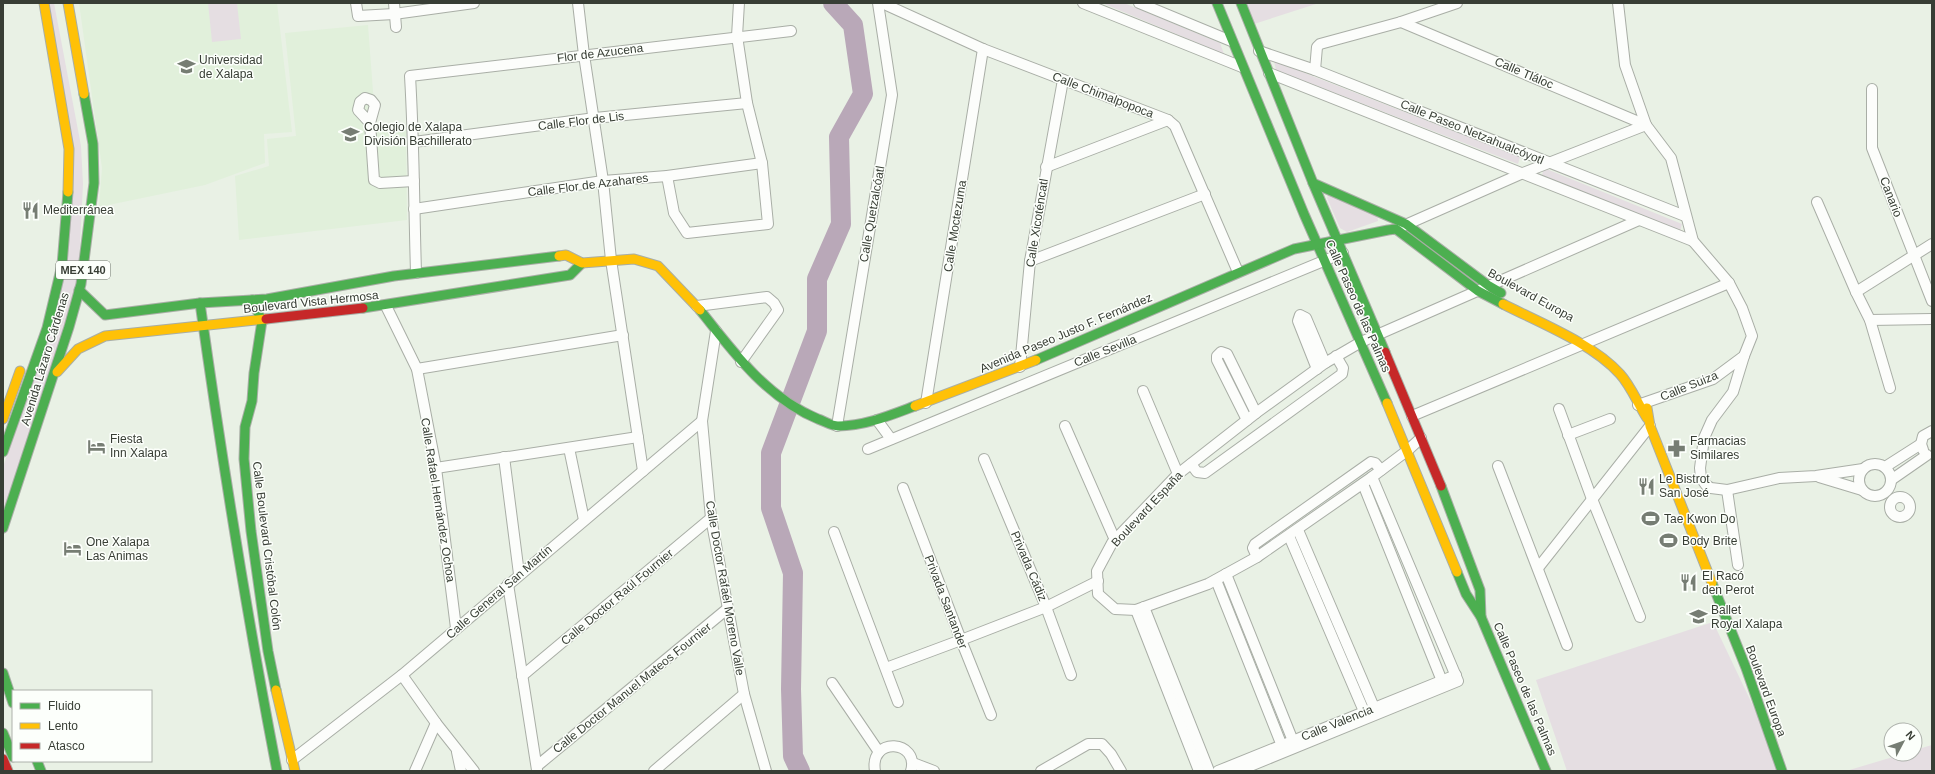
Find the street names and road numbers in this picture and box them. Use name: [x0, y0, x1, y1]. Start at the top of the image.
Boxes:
street label: Flor de Azucena: [556, 41, 644, 65]
street label: Calle Tláloc: [1493, 54, 1555, 92]
street label: Calle Chimalpopoca: [1050, 69, 1156, 121]
street label: Calle Paseo Netzahualcóyotl: [1398, 97, 1546, 167]
street label: Calle Flor de Lis: [537, 109, 625, 133]
street label: Calle Quetzalcóatl: [857, 165, 887, 263]
street label: Calle Flor de Azahares: [527, 171, 649, 199]
street label: Canario: [1877, 175, 1905, 219]
street label: Calle Xicoténcatl: [1023, 178, 1051, 268]
street label: Calle Moctezuma: [941, 179, 969, 273]
street label: Calle Paseo de las Palmas: [1322, 238, 1394, 374]
road number: MEX 140: [56, 261, 110, 279]
street label: Boulevard Europa: [1486, 266, 1577, 325]
street label: Boulevard Vista Hermosa: [243, 288, 380, 316]
street label: Avenida Paseo Justo F. Fernández: [978, 290, 1154, 376]
street label: Avenida Lázaro Cárdenas: [18, 291, 72, 427]
street label: Calle Sevilla: [1072, 332, 1139, 370]
street label: Calle Suiza: [1658, 368, 1720, 404]
street label: Calle Rafael Hernández Ochoa: [418, 417, 458, 583]
street label: Calle Boulevard Cristóbal Colón: [250, 461, 284, 631]
street label: Boulevard España: [1108, 468, 1186, 550]
street label: Calle Doctor Rafaél Moreno Valle: [703, 500, 747, 677]
street label: Privada Cádiz: [1008, 529, 1050, 603]
street label: Calle General San Martín: [443, 542, 555, 642]
street label: Calle Doctor Raúl Fournier: [558, 546, 676, 648]
street label: Privada Santander: [922, 553, 970, 651]
street label: Calle Doctor Manuel Mateos Fournier: [550, 620, 714, 756]
street label: Calle Paseo de las Palmas: [1491, 620, 1559, 758]
street label: Boulevard Europa: [1743, 643, 1789, 739]
street label: Calle Valencia: [1299, 702, 1375, 744]

